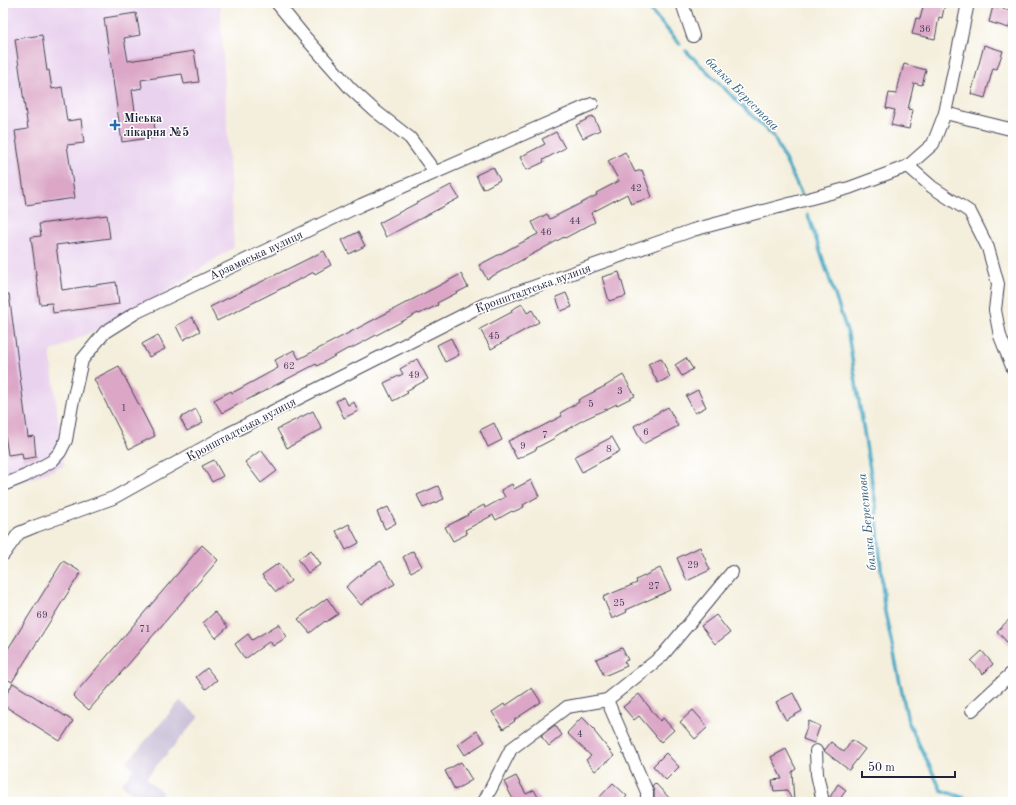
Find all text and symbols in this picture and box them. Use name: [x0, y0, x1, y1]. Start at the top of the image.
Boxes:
house number: 36: [919, 24, 931, 34]
water label: балка Берестова: [703, 55, 781, 133]
place label: Міська лікарня №5: [124, 113, 189, 139]
marker: Міська лікарня №5: [109, 119, 121, 131]
house number: 42: [630, 183, 642, 193]
house number: 44: [569, 216, 581, 226]
house number: 46: [540, 227, 552, 237]
street label: Арзамаська вулиця: [208, 229, 305, 283]
street label: Кронштадтська вулиця: [474, 262, 593, 315]
house number: 45: [488, 331, 500, 341]
house number: 62: [283, 361, 295, 371]
house number: 49: [408, 370, 420, 380]
house number: 3: [617, 386, 623, 396]
street label: Кронштадтська вулиця: [185, 396, 298, 464]
house number: 5: [588, 399, 594, 409]
house number: 1: [121, 403, 127, 413]
house number: 6: [643, 427, 649, 437]
house number: 7: [542, 430, 548, 440]
house number: 9: [520, 441, 526, 451]
house number: 8: [606, 444, 612, 454]
water label: балка Берестова: [856, 472, 879, 571]
house number: 29: [687, 560, 699, 570]
house number: 27: [648, 581, 660, 591]
house number: 25: [613, 598, 625, 608]
house number: 69: [36, 610, 48, 620]
house number: 71: [139, 624, 151, 634]
house number: 4: [577, 729, 583, 739]
scale bar: [862, 753, 955, 779]
text: 50 m: [868, 761, 895, 774]

